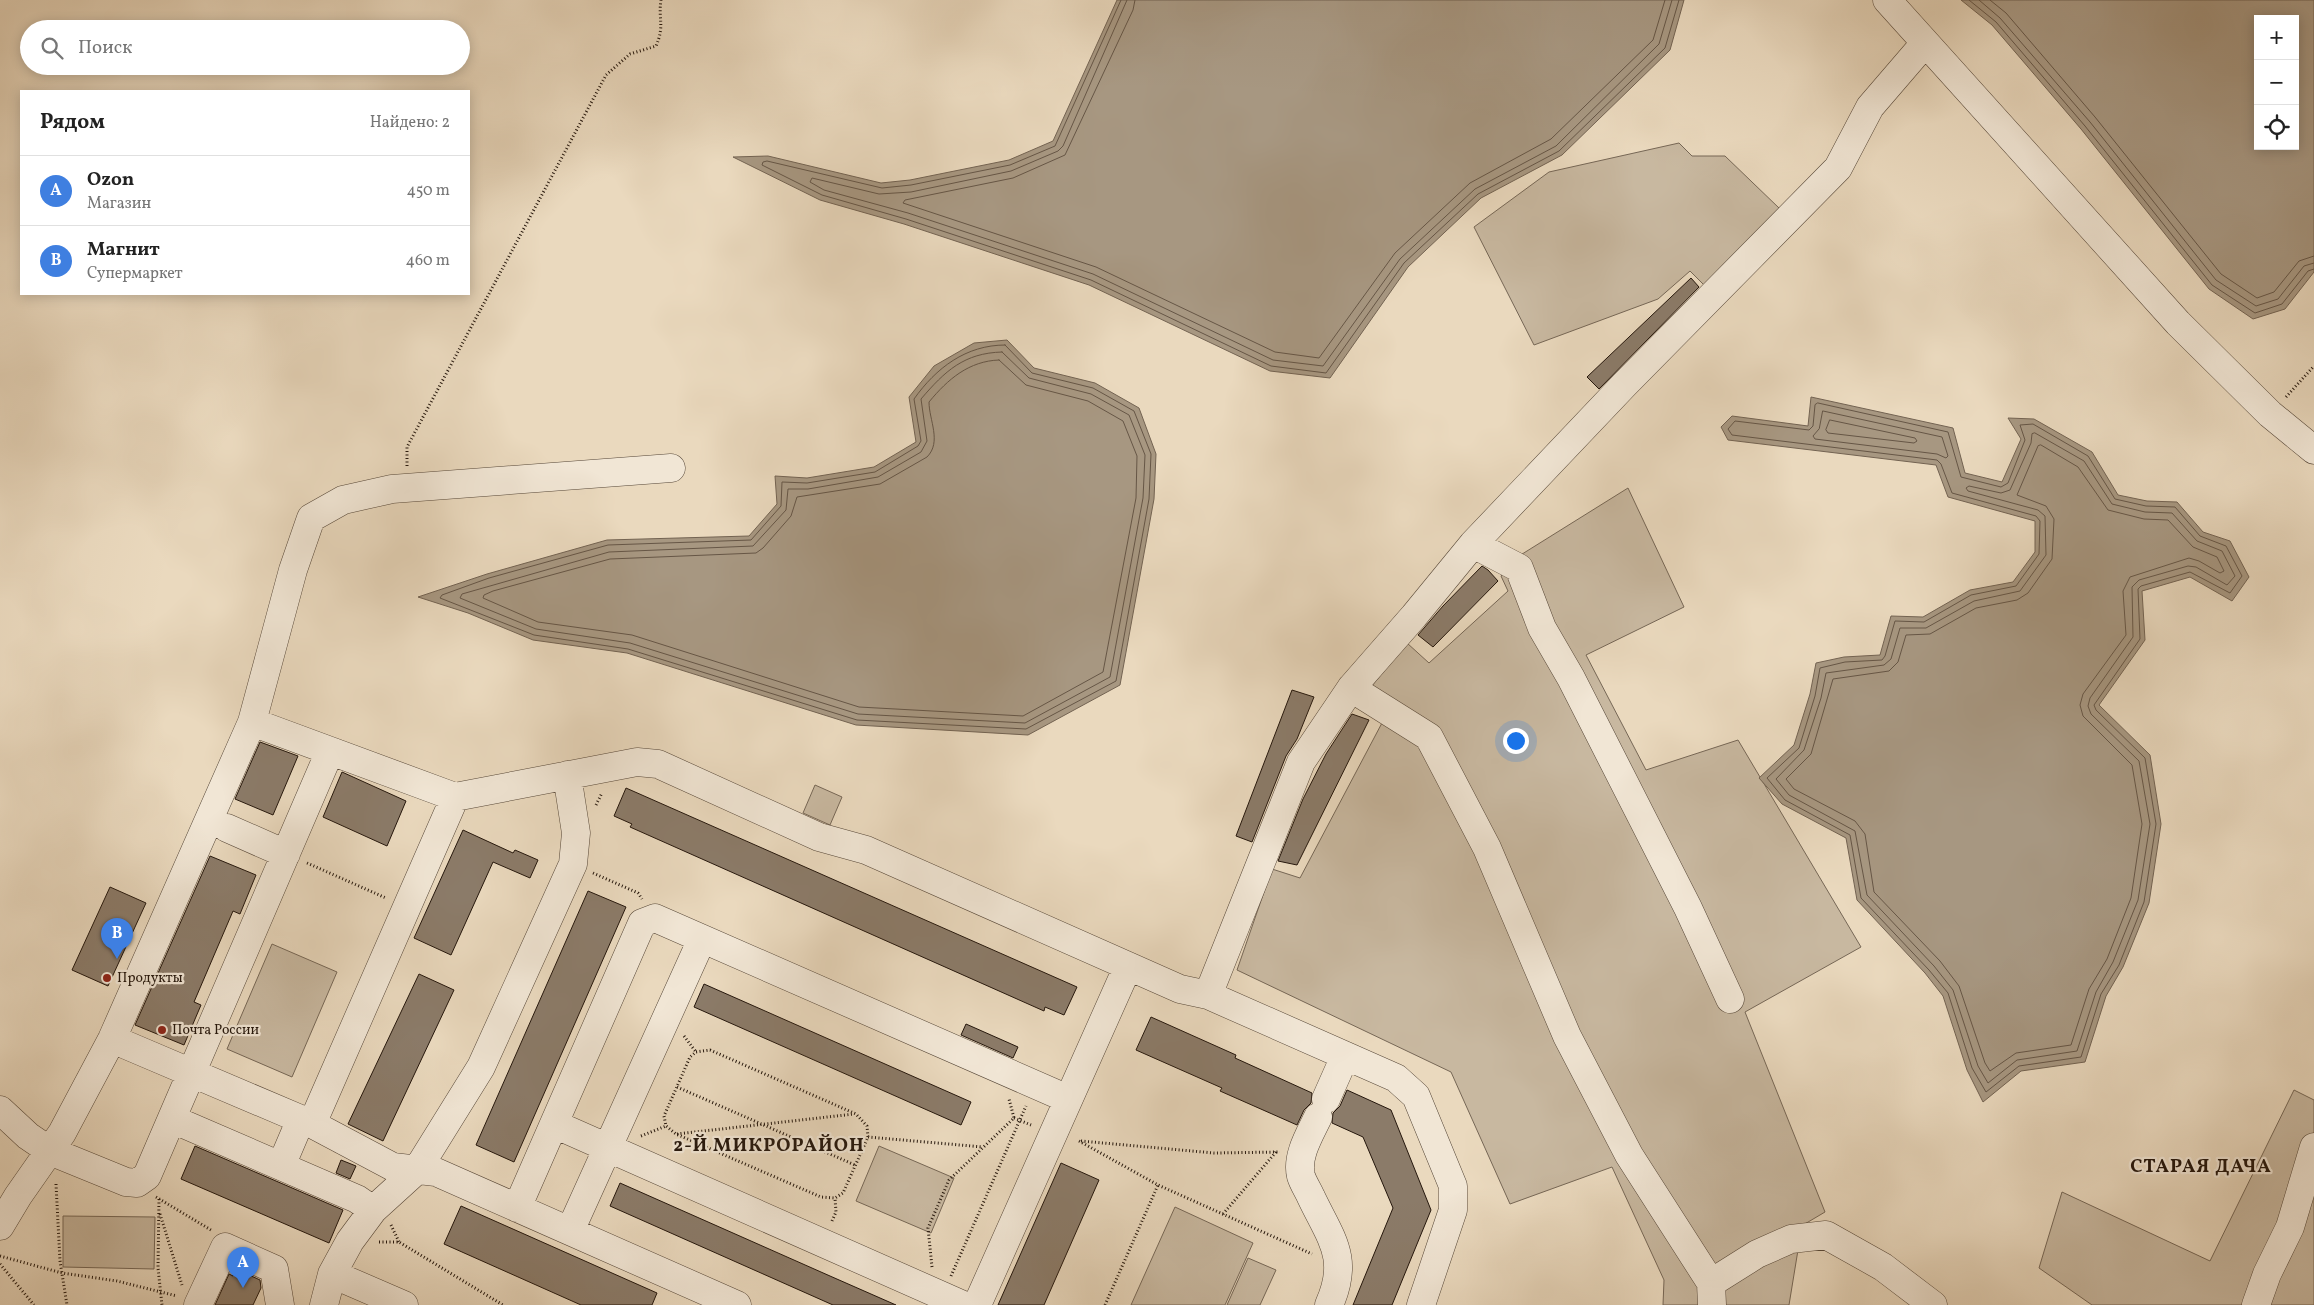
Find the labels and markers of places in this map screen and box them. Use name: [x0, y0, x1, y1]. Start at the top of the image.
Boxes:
pin: B: [101, 918, 133, 959]
place label: Продукты: [117, 969, 183, 988]
marker: Продукты: [101, 972, 113, 984]
place label: Почта России: [172, 1021, 259, 1040]
marker: Почта России: [156, 1024, 168, 1036]
pin: A: [227, 1247, 259, 1288]

